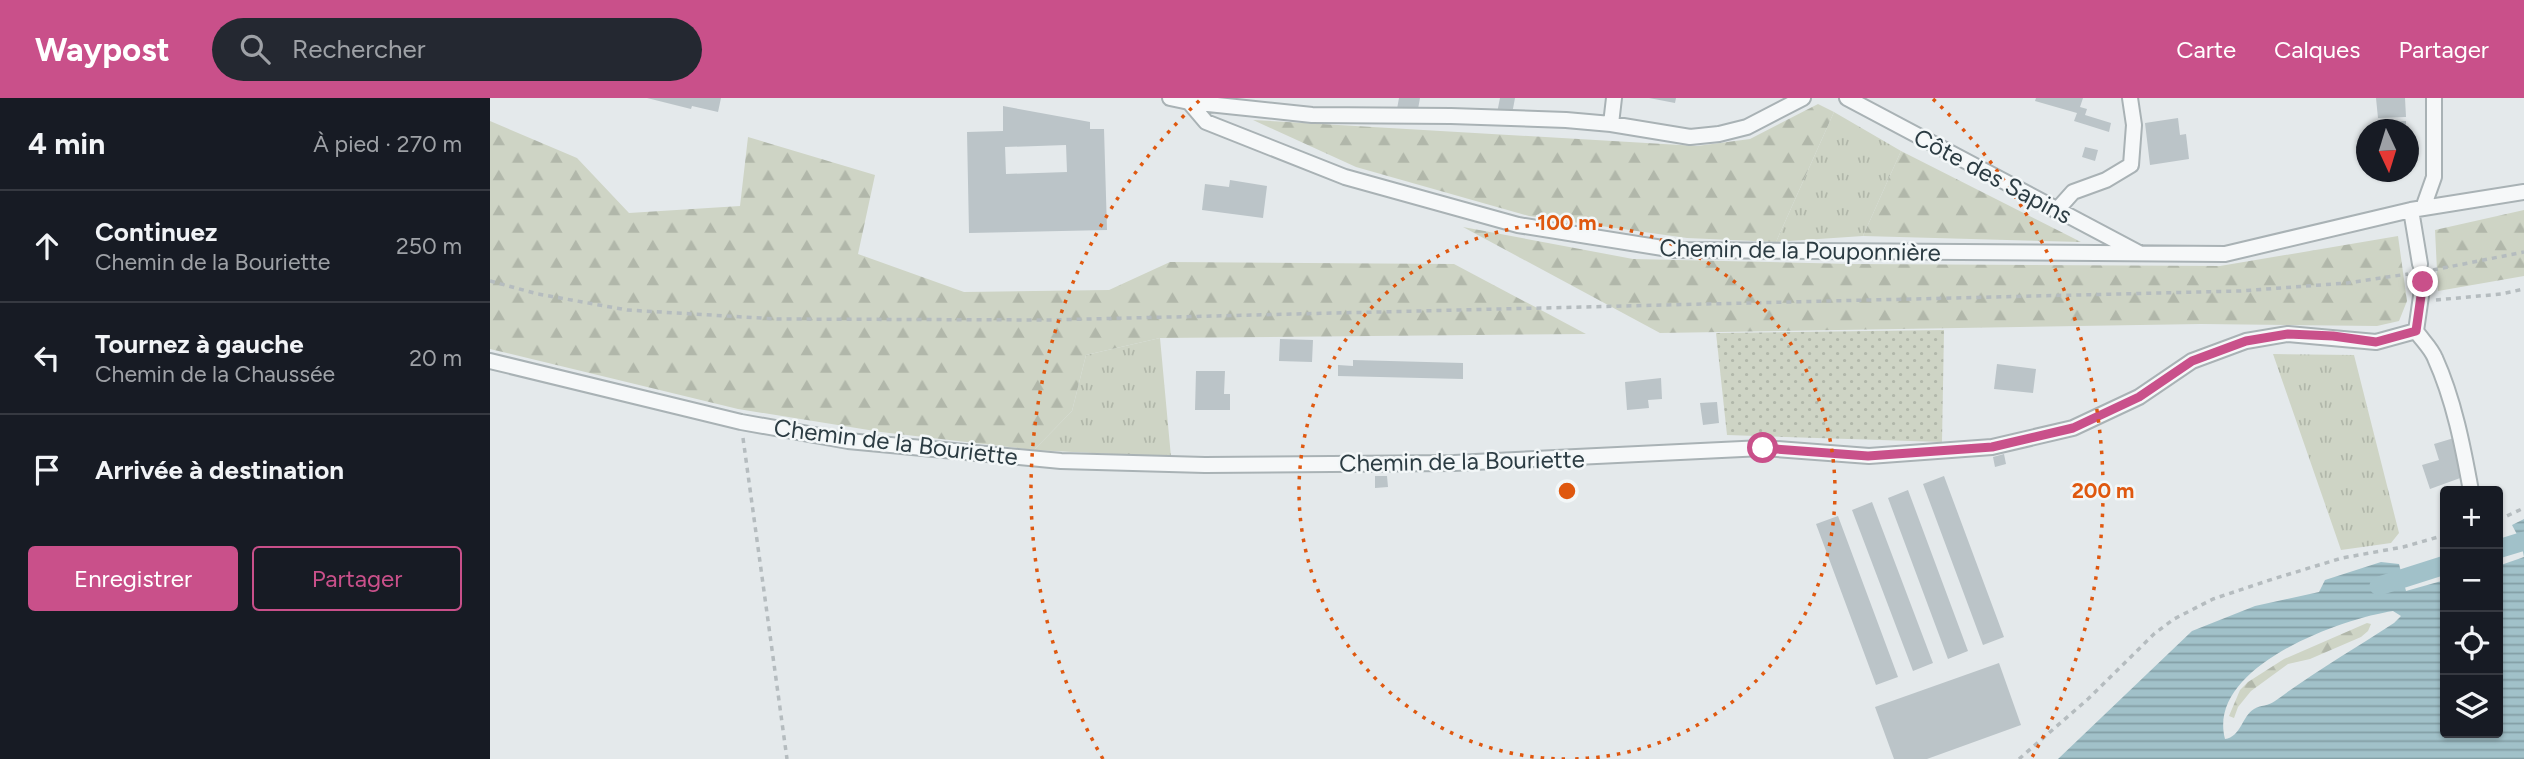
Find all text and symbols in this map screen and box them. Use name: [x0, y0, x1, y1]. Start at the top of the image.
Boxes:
search box: [212, 18, 702, 81]
text: Waypost: [35, 30, 170, 69]
icon: search: [236, 30, 274, 68]
text: Rechercher: [292, 33, 426, 65]
text: Carte: [2176, 35, 2236, 64]
text: Calques: [2274, 35, 2360, 64]
text: Partager: [2398, 35, 2489, 64]
north arrow: [2356, 119, 2419, 182]
street label: Côte des Sapins: [1909, 122, 2077, 230]
text: 4 min: [28, 125, 105, 162]
text: À pied · 270 m: [313, 130, 462, 158]
text: 100 m: [1537, 210, 1597, 235]
text: Continuez: [95, 216, 217, 248]
icon: ahead: [28, 227, 66, 265]
text: 250 m: [396, 232, 462, 260]
street label: Chemin de la Pouponnière: [1659, 233, 1941, 267]
text: Chemin de la Bouriette: [95, 248, 330, 276]
route end: [2407, 266, 2438, 297]
text: Tournez à gauche: [95, 328, 304, 360]
icon: left: [28, 339, 66, 377]
text: 20 m: [409, 344, 462, 372]
text: Chemin de la Chaussée: [95, 360, 335, 388]
street label: Chemin de la Bouriette: [772, 413, 1020, 471]
route start: [1747, 432, 1778, 463]
street label: Chemin de la Bouriette: [1339, 444, 1585, 478]
icon: arrive: [28, 451, 66, 489]
text: Arrivée à destination: [95, 454, 344, 486]
text: 200 m: [2072, 478, 2134, 503]
centre of rings: [1555, 479, 1579, 503]
map controls: [2440, 486, 2503, 738]
button: +: [2440, 486, 2503, 549]
button: Enregistrer: [28, 546, 238, 611]
button: Partager: [252, 546, 462, 611]
button: −: [2440, 549, 2503, 612]
button: locate: [2440, 612, 2503, 675]
button: layers: [2440, 675, 2503, 738]

